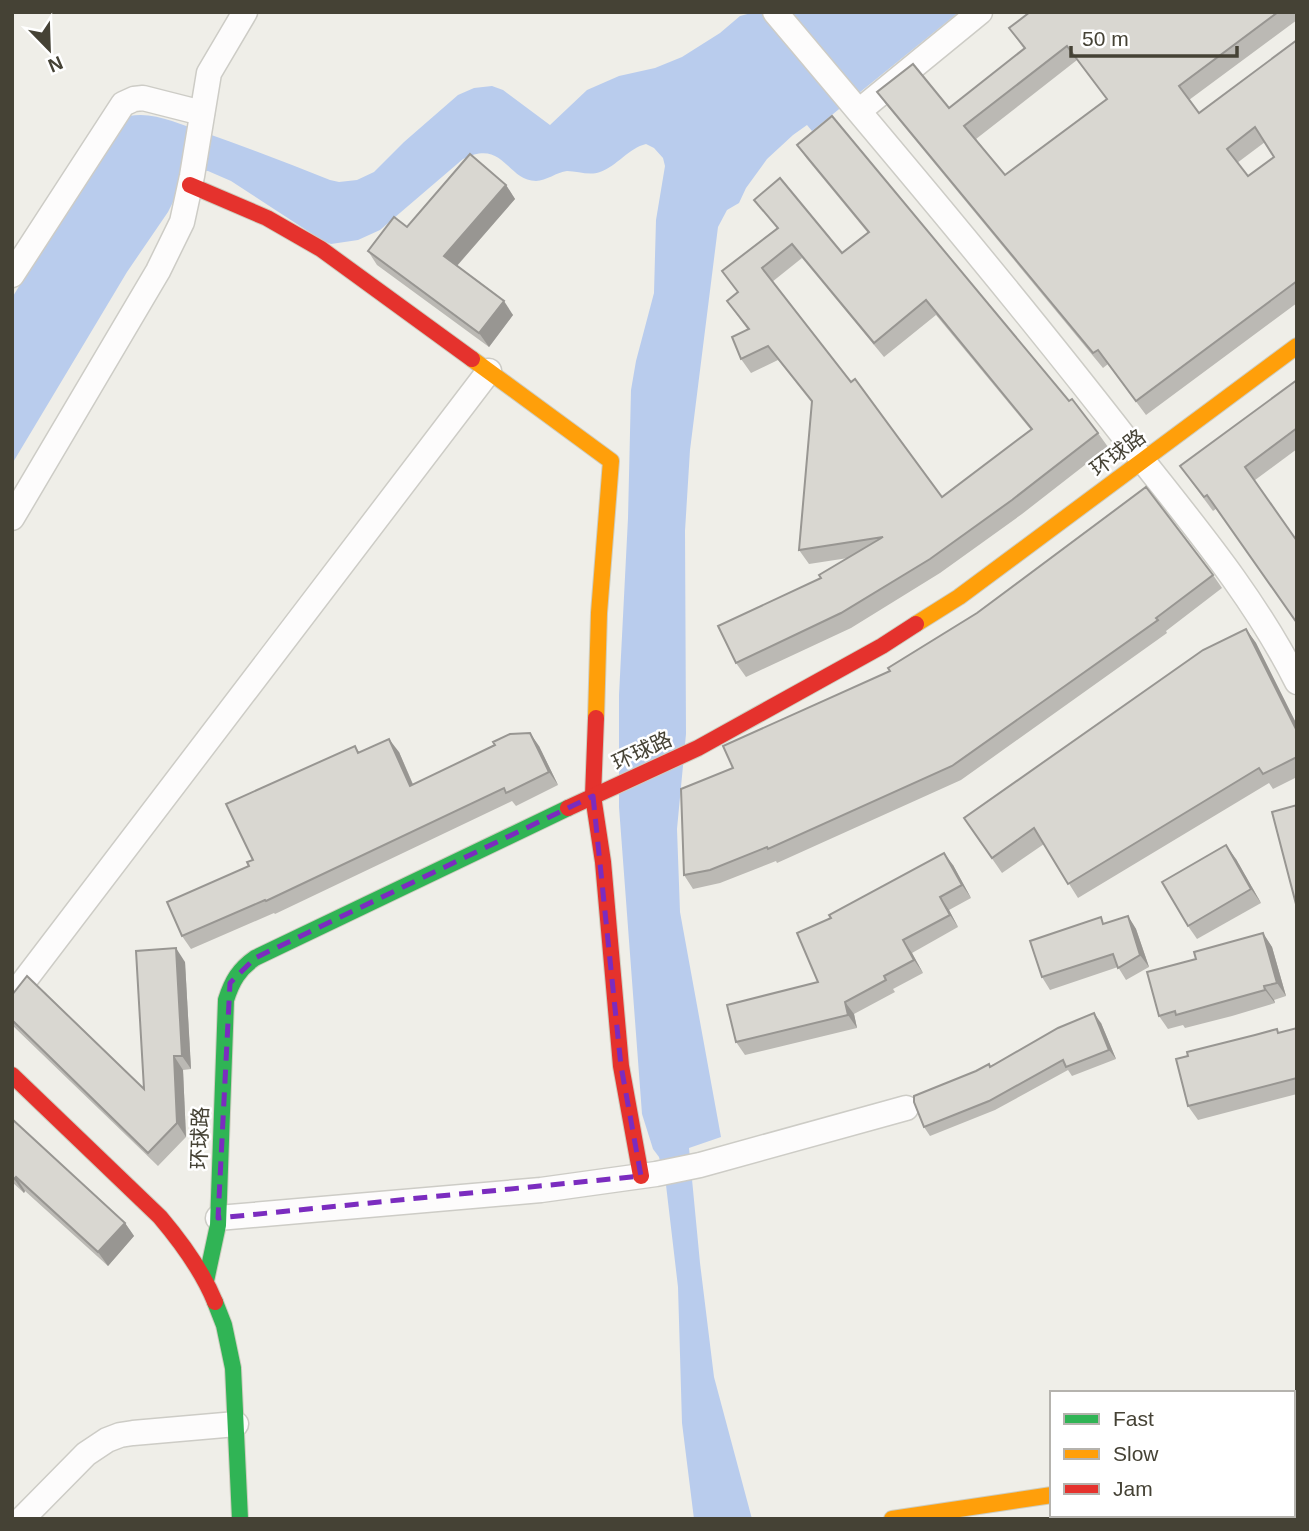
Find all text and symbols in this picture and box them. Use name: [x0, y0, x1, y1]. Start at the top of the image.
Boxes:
north arrow: [14, 14, 84, 84]
scale bar: [1071, 14, 1237, 58]
text: 50 m: [1082, 27, 1129, 50]
text: N: [45, 52, 66, 77]
street label: 环球路: [1086, 424, 1150, 481]
street label: 环球路: [608, 727, 675, 774]
street label: 环球路: [187, 1106, 212, 1170]
legend: [1050, 1391, 1295, 1517]
text: Fast: [1113, 1407, 1154, 1430]
text: Slow: [1113, 1442, 1159, 1465]
text: Jam: [1113, 1477, 1153, 1500]

